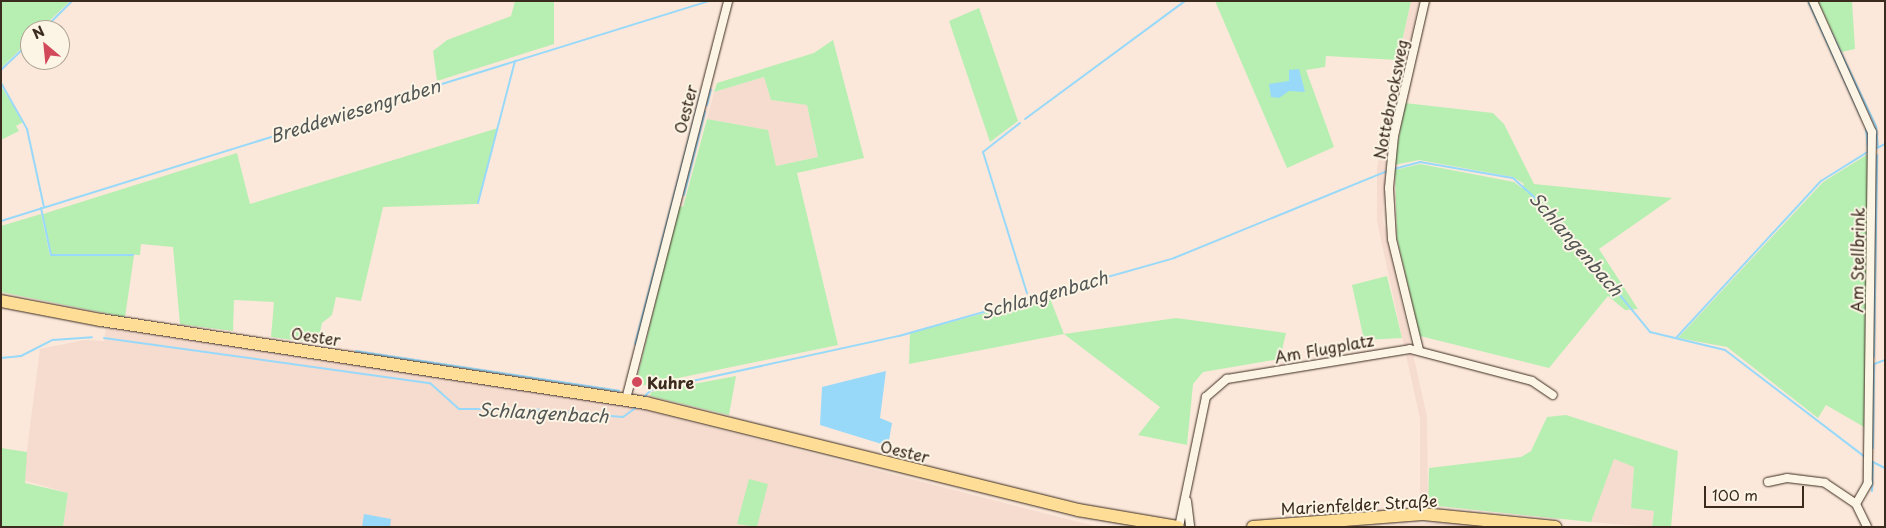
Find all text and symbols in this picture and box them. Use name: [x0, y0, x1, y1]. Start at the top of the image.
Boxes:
north arrow: [20, 20, 70, 70]
text: N: [28, 20, 48, 44]
street label: Nottebrocksweg: [1369, 37, 1411, 161]
water label: Breddewiesengraben: [267, 75, 443, 147]
street label: Oester: [669, 82, 701, 136]
water label: Schlangenbach: [1525, 187, 1627, 301]
street label: Am Stellbrink: [1846, 207, 1868, 313]
water label: Schlangenbach: [978, 267, 1110, 323]
street label: Oester: [290, 323, 342, 349]
street label: Am Flugplatz: [1272, 330, 1376, 366]
place label: Kuhre: [647, 372, 694, 392]
marker: Kuhre: [631, 376, 643, 388]
water label: Schlangenbach: [477, 399, 609, 427]
street label: Oester: [878, 436, 932, 466]
scale bar: [1706, 476, 1806, 508]
text: 100 m: [1712, 483, 1758, 506]
street label: Marienfelder Straße: [1280, 490, 1438, 518]

